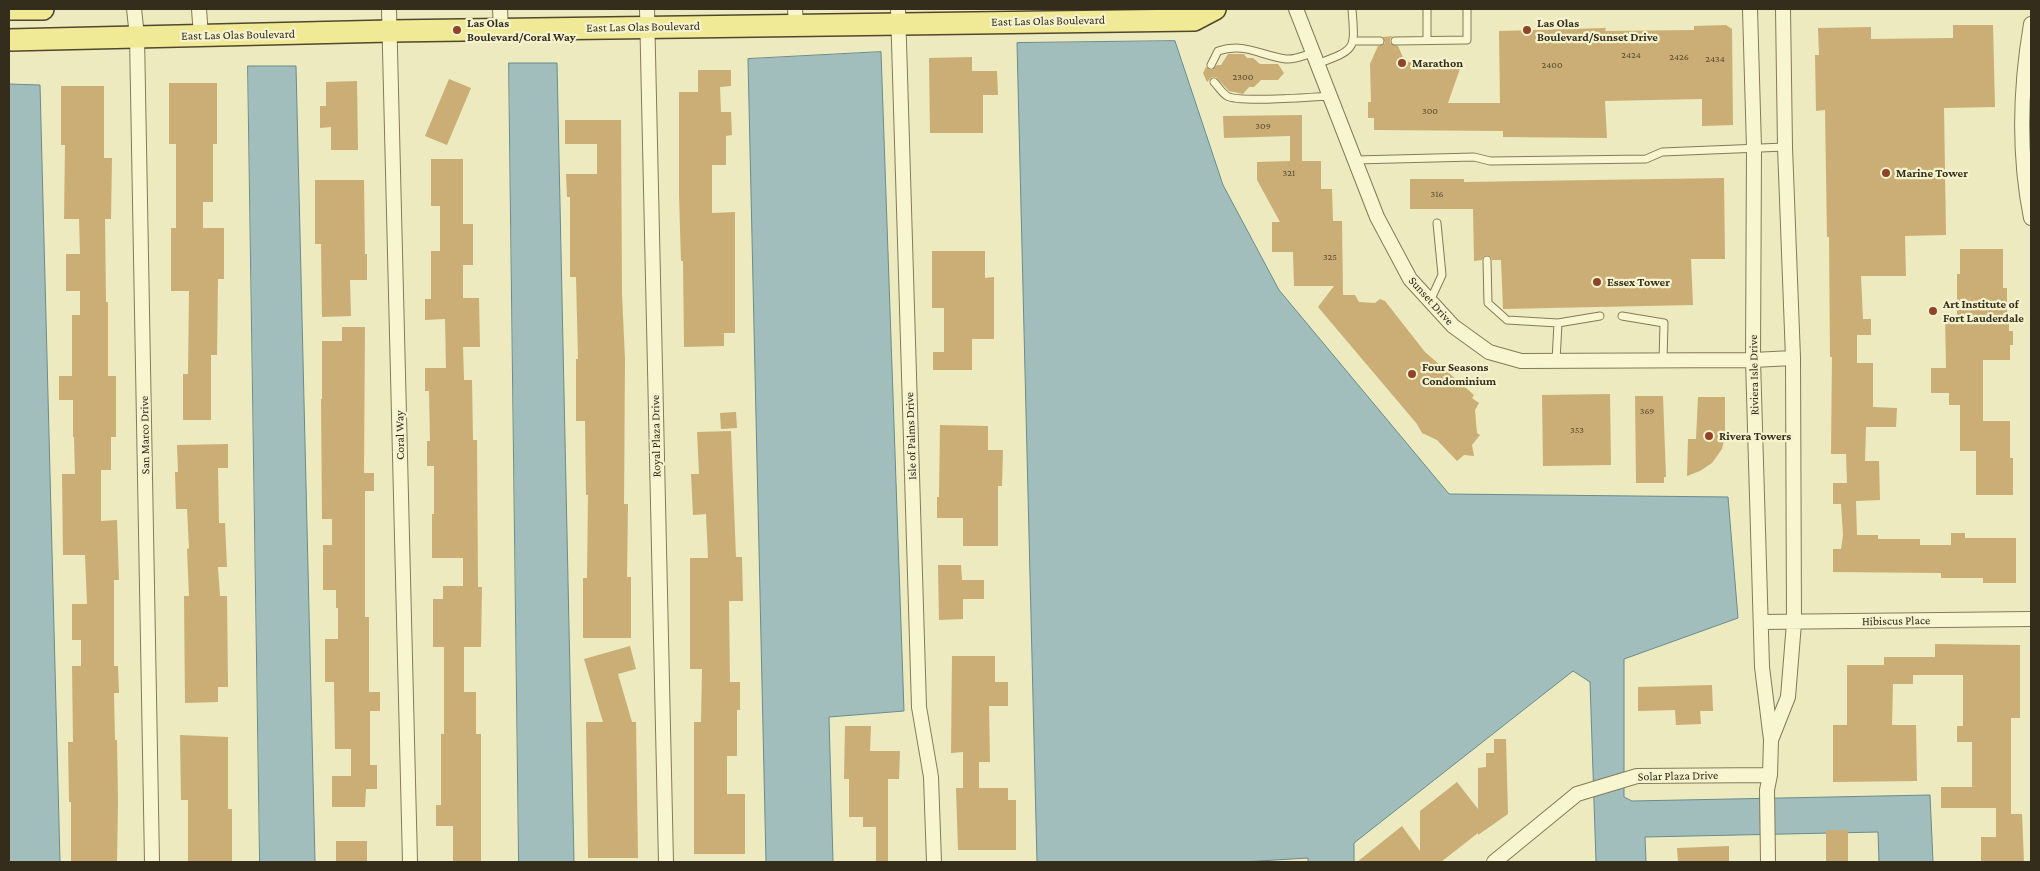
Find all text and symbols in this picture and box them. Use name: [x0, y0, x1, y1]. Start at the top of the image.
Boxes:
street label: East Las Olas Boulevard: [991, 13, 1105, 29]
place label: Las Olas Boulevard/Coral Way: [467, 16, 576, 44]
place label: Las Olas Boulevard/Sunset Drive: [1537, 16, 1658, 44]
street label: East Las Olas Boulevard: [586, 19, 700, 35]
marker: Las Olas Boulevard/Coral Way: [451, 24, 463, 36]
marker: Las Olas Boulevard/Sunset Drive: [1521, 24, 1533, 36]
street label: East Las Olas Boulevard: [181, 27, 295, 43]
house number: 2424: [1621, 49, 1641, 61]
house number: 2426: [1669, 51, 1689, 63]
house number: 2434: [1705, 53, 1725, 65]
place label: Marathon: [1412, 56, 1463, 70]
marker: Marathon: [1396, 57, 1408, 69]
house number: 2400: [1541, 59, 1563, 71]
house number: 2300: [1233, 71, 1253, 83]
house number: 300: [1422, 105, 1438, 117]
house number: 309: [1255, 120, 1271, 132]
place label: Marine Tower: [1896, 166, 1968, 180]
house number: 321: [1283, 167, 1295, 179]
marker: Marine Tower: [1880, 167, 1892, 179]
house number: 316: [1430, 188, 1444, 200]
house number: 325: [1323, 251, 1337, 263]
street label: Sunset Drive: [1405, 274, 1457, 328]
place label: Essex Tower: [1607, 275, 1670, 289]
marker: Essex Tower: [1591, 276, 1603, 288]
place label: Art Institute of Fort Lauderdale: [1943, 297, 2024, 325]
marker: Art Institute of Fort Lauderdale: [1927, 305, 1939, 317]
street label: Riviera Isle Drive: [1746, 335, 1762, 415]
place label: Four Seasons Condominium: [1422, 360, 1496, 388]
marker: Four Seasons Condominium: [1406, 368, 1418, 380]
street label: Isle of Palms Drive: [902, 392, 920, 480]
street label: Royal Plaza Drive: [648, 395, 664, 477]
street label: San Marco Drive: [137, 396, 153, 474]
house number: 369: [1640, 405, 1654, 417]
street label: Coral Way: [392, 410, 408, 460]
house number: 353: [1570, 424, 1584, 436]
place label: Rivera Towers: [1719, 429, 1791, 443]
marker: Rivera Towers: [1703, 430, 1715, 442]
street label: Hibiscus Place: [1862, 613, 1930, 629]
street label: Solar Plaza Drive: [1638, 768, 1718, 784]

